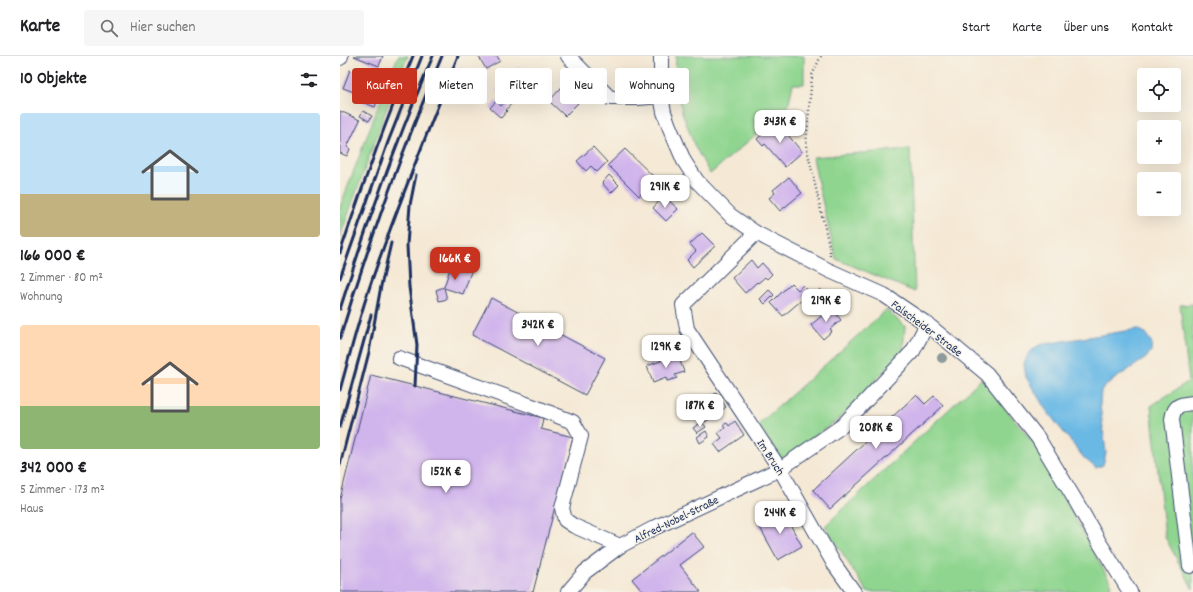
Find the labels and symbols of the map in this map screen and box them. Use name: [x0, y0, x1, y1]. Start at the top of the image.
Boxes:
pin: 343K €: [747, 110, 813, 144]
pin: 291K €: [632, 175, 698, 209]
pin: 166K €: [422, 247, 488, 281]
pin: 219K €: [793, 289, 859, 323]
street label: Falscheider Straße: [887, 297, 965, 362]
pin: 342K €: [505, 313, 571, 347]
pin: 129K €: [633, 335, 699, 369]
pin: 187K €: [667, 394, 733, 428]
pin: 208K €: [843, 416, 909, 450]
street label: Im Bruch: [752, 436, 788, 479]
pin: 152K €: [413, 460, 479, 494]
street label: Alfred-Nobel-Straße: [631, 492, 722, 548]
pin: 244K €: [747, 501, 813, 535]

